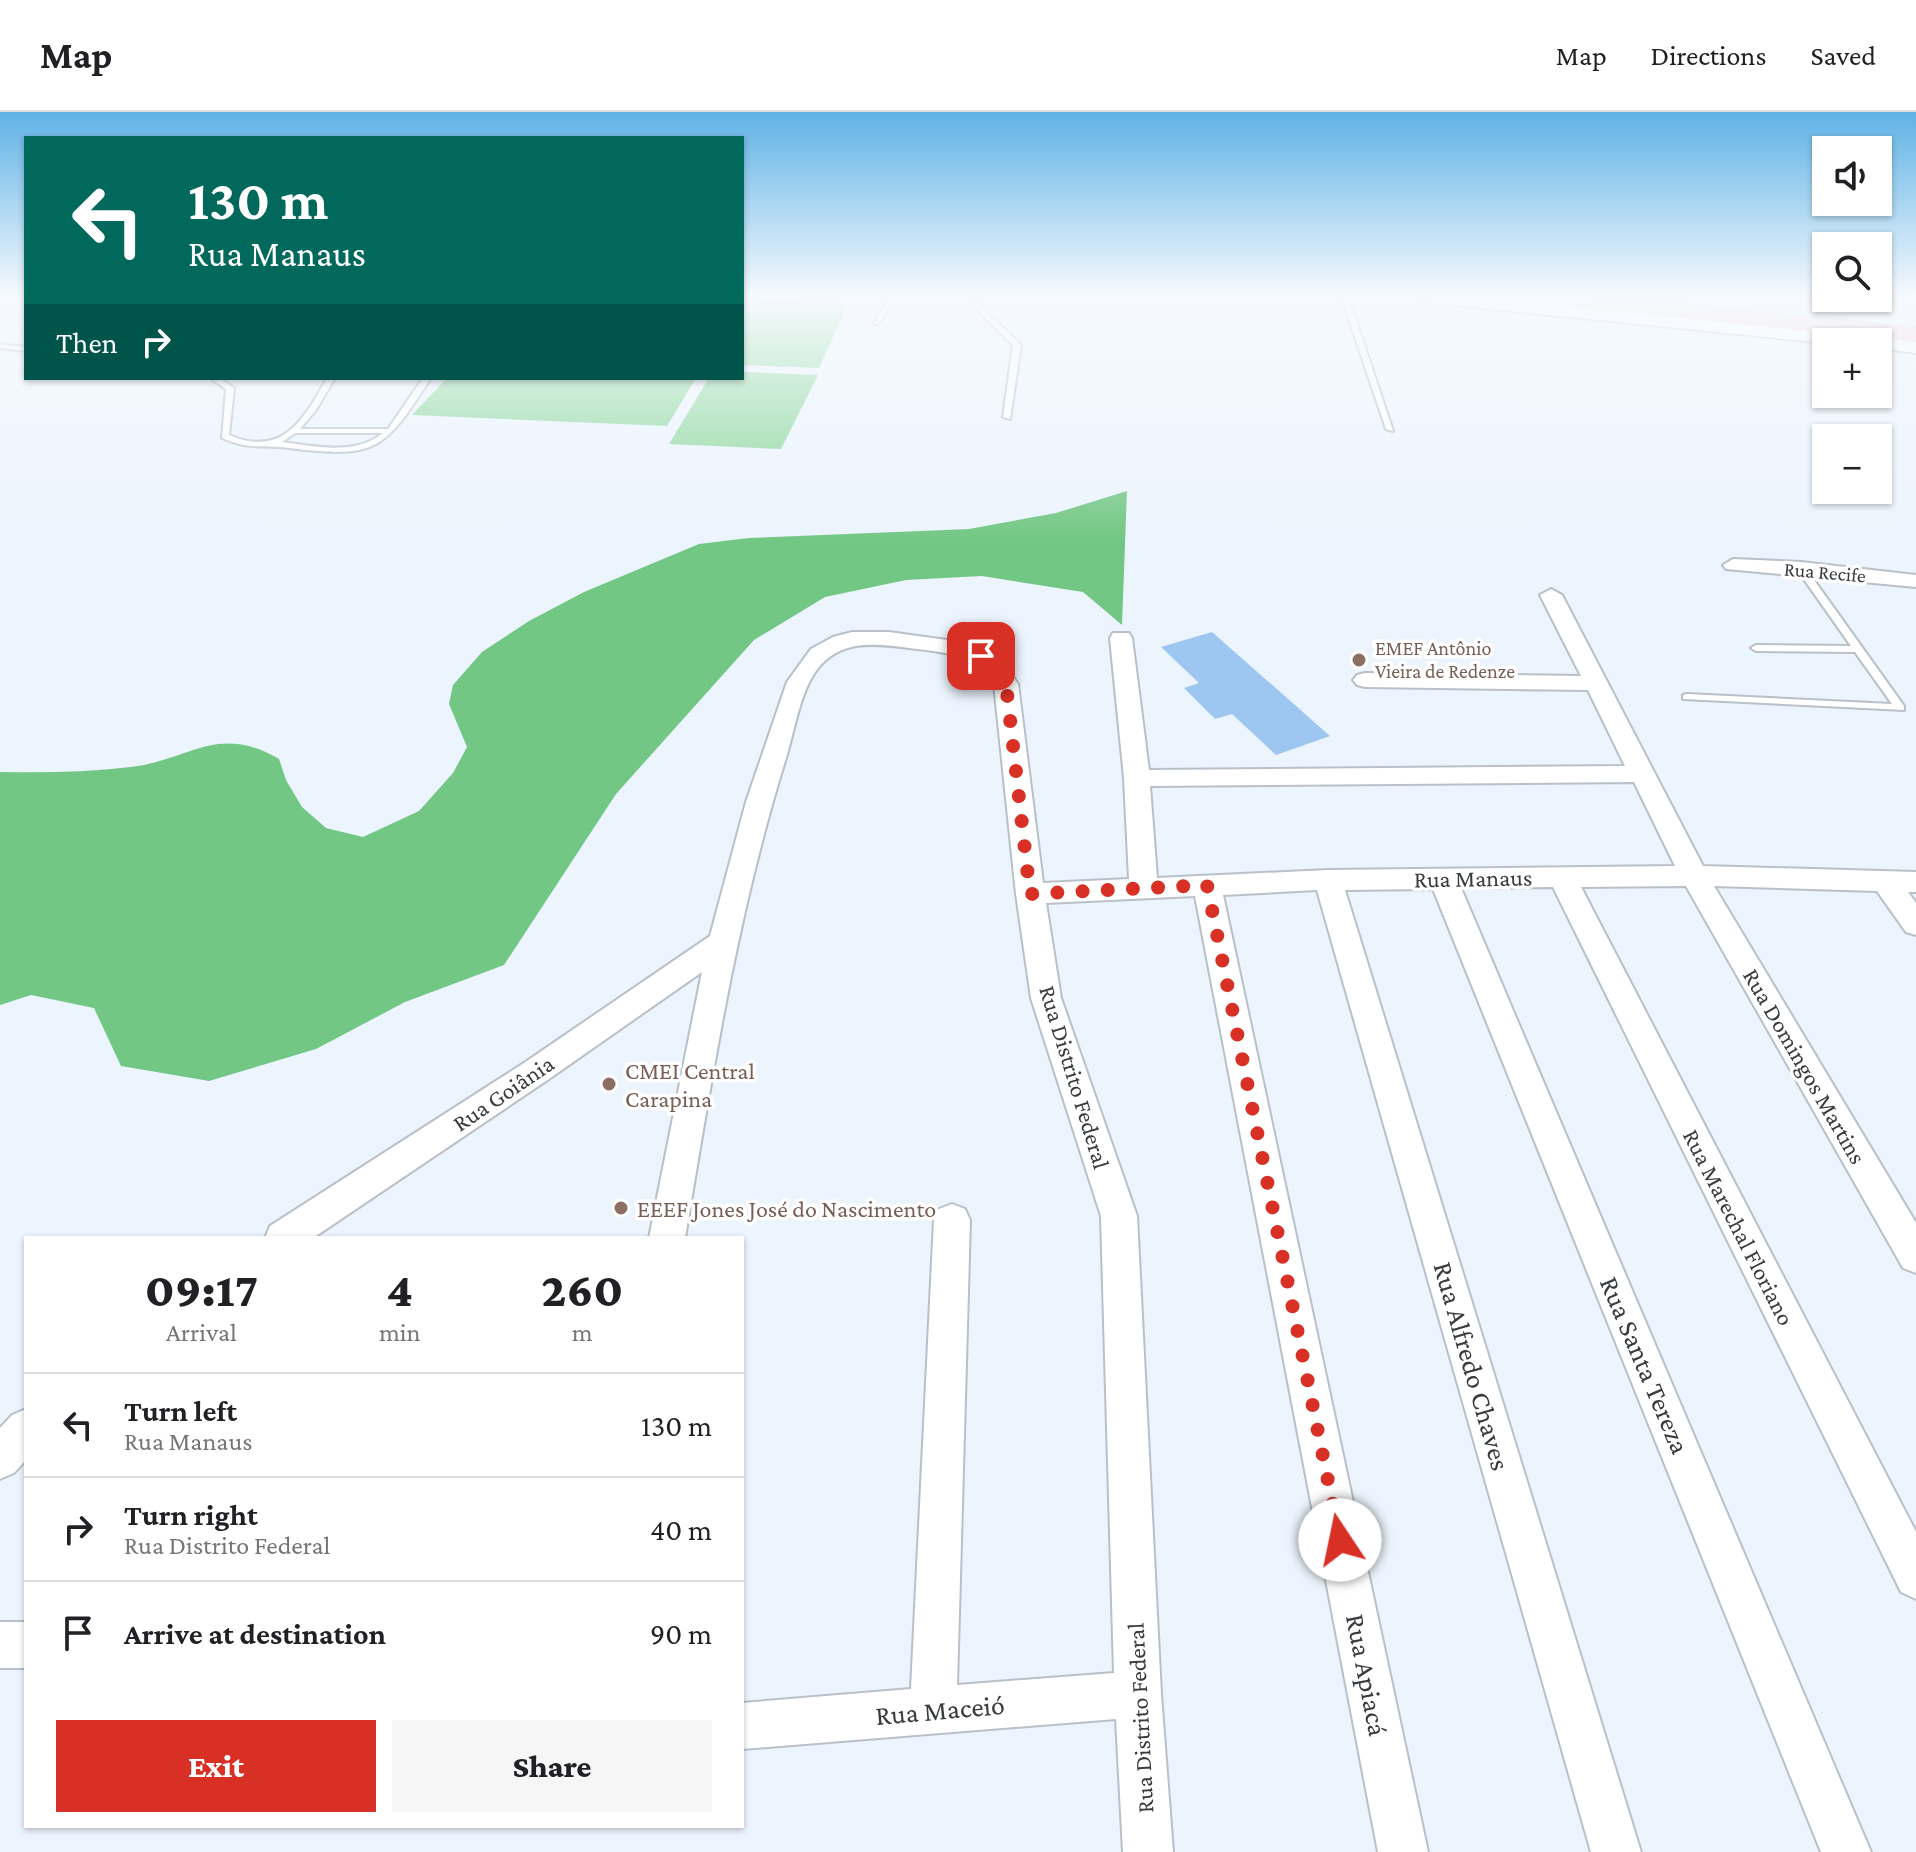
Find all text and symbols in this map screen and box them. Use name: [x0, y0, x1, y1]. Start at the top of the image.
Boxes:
text: Map: [40, 34, 113, 76]
text: Map: [1556, 40, 1607, 71]
text: Directions: [1651, 40, 1766, 71]
text: Saved: [1810, 40, 1876, 71]
map controls: [1812, 136, 1892, 504]
button: sound: [1812, 136, 1892, 216]
icon: left: [56, 168, 160, 272]
text: 130 m: [188, 169, 329, 231]
button: search: [1812, 232, 1892, 312]
text: Rua Manaus: [188, 234, 366, 274]
icon: right: [134, 320, 178, 364]
text: Then: [56, 326, 118, 359]
button: +: [1812, 328, 1892, 408]
button: −: [1812, 424, 1892, 504]
street label: Rua Recife: [1783, 557, 1867, 587]
pin: [947, 622, 1015, 690]
icon: arrive: [959, 634, 1003, 678]
place label: EMEF Antônio Vieira de Redenze: [1375, 637, 1515, 682]
marker: EMEF Antônio Vieira de Redenze: [1350, 651, 1368, 669]
street label: Rua Manaus: [1414, 863, 1532, 893]
street label: Rua Domingos Martins: [1738, 964, 1872, 1168]
street label: Rua Distrito Federal: [1034, 982, 1116, 1172]
street label: Rua Goiânia: [447, 1049, 559, 1137]
place label: CMEI Central Carapina: [625, 1057, 755, 1112]
marker: CMEI Central Carapina: [600, 1075, 618, 1093]
street label: Rua Marechal Floriano: [1678, 1124, 1800, 1330]
place label: EEEF Jones José do Nascimento: [637, 1195, 936, 1222]
marker: EEEF Jones José do Nascimento: [612, 1199, 630, 1217]
street label: Rua Alfredo Chaves: [1427, 1258, 1517, 1474]
text: 09:17: [145, 1263, 258, 1316]
text: 4: [387, 1263, 413, 1316]
text: 260: [541, 1263, 623, 1316]
street label: Rua Santa Tereza: [1594, 1272, 1696, 1458]
text: Arrival: [166, 1318, 237, 1347]
text: min: [379, 1318, 421, 1347]
text: m: [572, 1318, 593, 1347]
text: Turn left: [124, 1394, 237, 1427]
icon: left: [56, 1403, 100, 1447]
text: 130 m: [641, 1409, 712, 1442]
text: Rua Manaus: [124, 1427, 252, 1456]
text: Turn right: [124, 1498, 258, 1531]
position arrow: [1298, 1498, 1382, 1582]
icon: right: [56, 1507, 100, 1551]
text: 40 m: [650, 1513, 712, 1546]
text: Rua Distrito Federal: [124, 1531, 330, 1560]
icon: arrive: [56, 1611, 100, 1655]
street label: Rua Apiacá: [1340, 1611, 1394, 1739]
text: Arrive at destination: [124, 1617, 386, 1650]
text: 90 m: [650, 1617, 712, 1650]
street label: Rua Distrito Federal: [1122, 1622, 1158, 1814]
street label: Rua Maceió: [874, 1689, 1006, 1731]
button: Exit: [56, 1720, 376, 1812]
button: Share: [392, 1720, 712, 1812]

